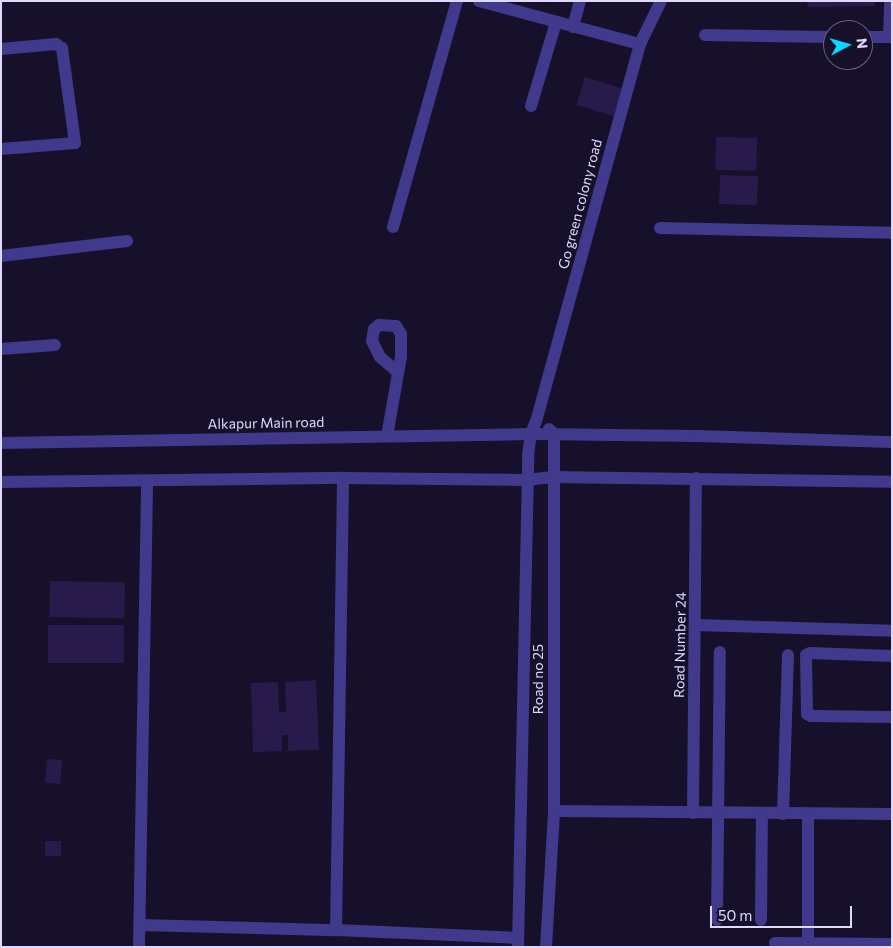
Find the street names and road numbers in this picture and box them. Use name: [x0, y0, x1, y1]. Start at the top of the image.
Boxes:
street label: Go green colony road: [555, 137, 605, 271]
street label: Alkapur Main road: [208, 414, 324, 432]
street label: Road Number 24: [671, 592, 689, 698]
street label: Road no 25: [530, 644, 546, 714]

